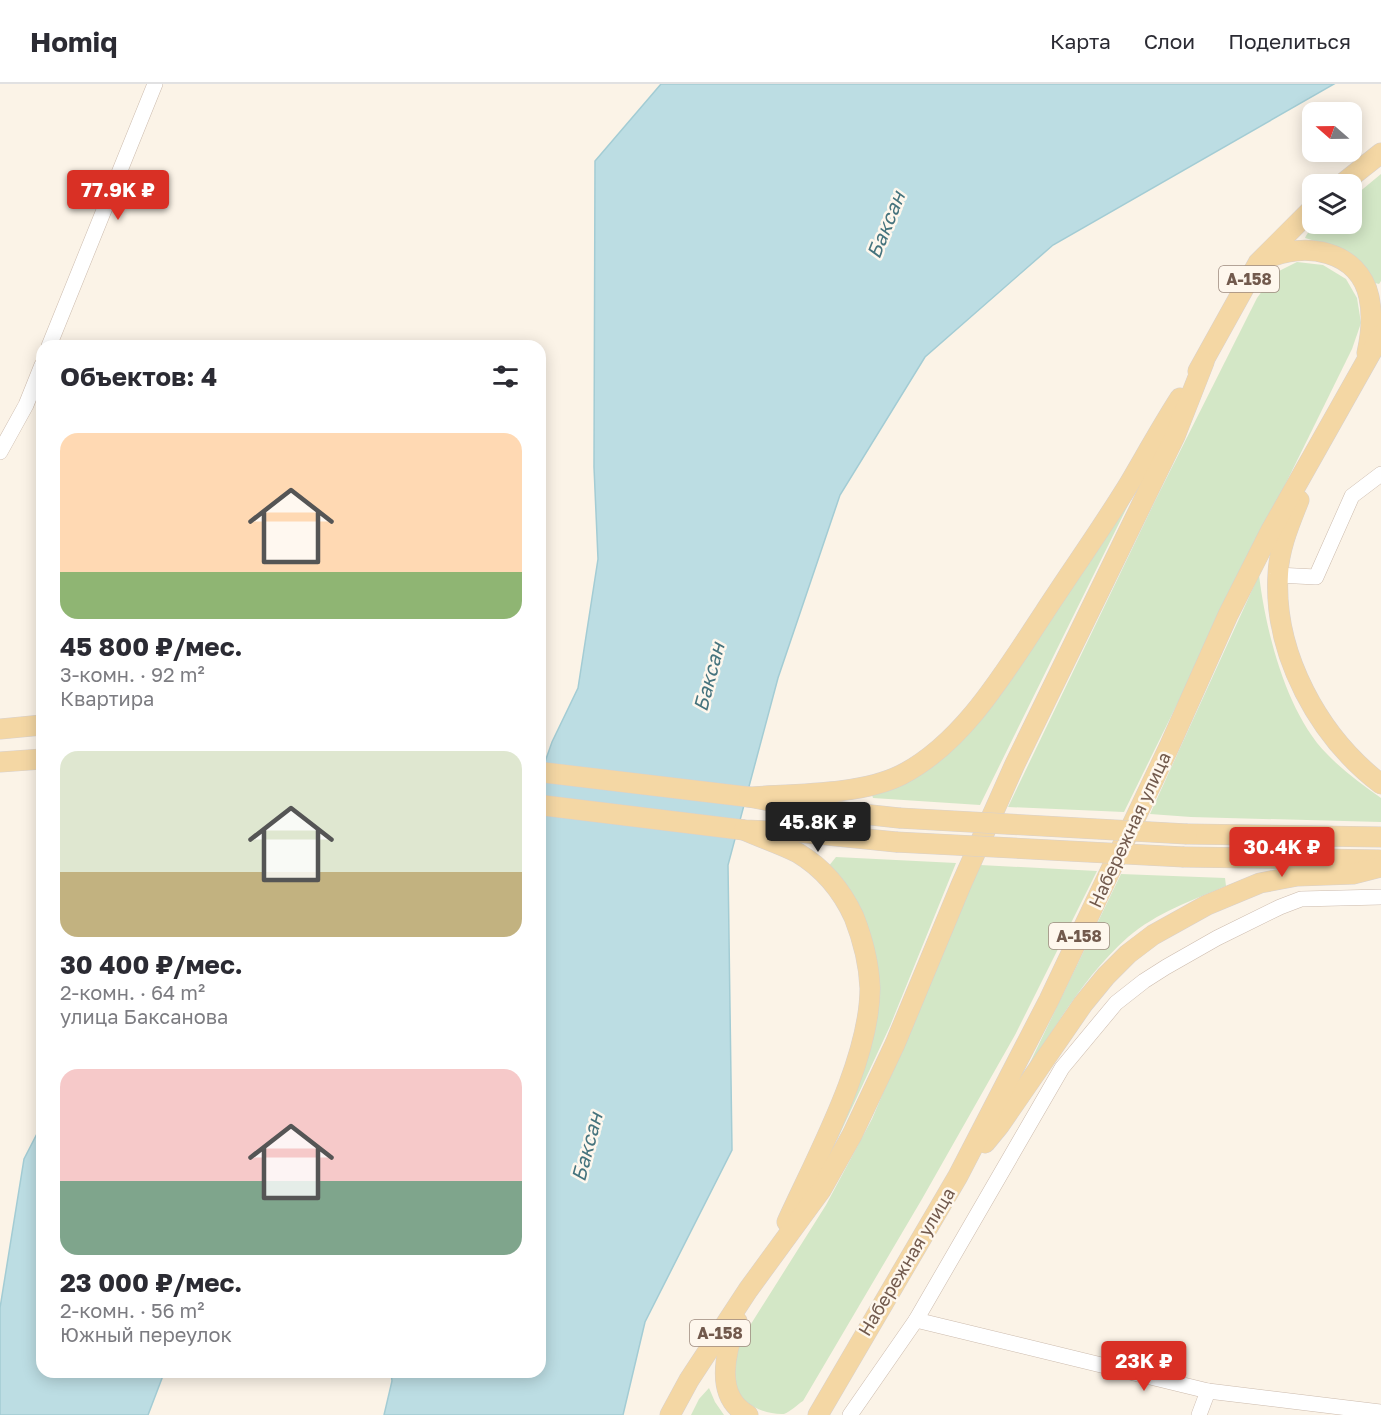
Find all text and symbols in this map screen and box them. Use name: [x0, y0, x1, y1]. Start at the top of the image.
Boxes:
text: Homiq: [30, 25, 117, 58]
text: Карта: [1050, 28, 1111, 54]
text: Слои: [1144, 28, 1195, 54]
text: Поделиться: [1228, 28, 1351, 54]
north arrow: [1302, 102, 1362, 162]
map controls: [1302, 102, 1362, 234]
pin: 77.9K ₽: [63, 170, 173, 221]
button: layers: [1302, 174, 1362, 234]
text: 77.9K ₽: [81, 177, 155, 201]
water label: Баксан: [861, 186, 910, 262]
road number: А-158: [1219, 266, 1279, 292]
icon: filters: [489, 360, 522, 393]
text: Объектов: 4: [60, 361, 217, 392]
icon: home: [237, 472, 345, 580]
text: 45 800 ₽/мес.: [60, 631, 242, 662]
water label: Баксан: [687, 638, 729, 714]
text: 3-комн. · 92 m²: [60, 662, 205, 686]
text: Квартира: [60, 686, 154, 710]
street label: Набережная улица: [1083, 748, 1175, 911]
icon: home: [237, 790, 345, 898]
pin: 45.8K ₽: [763, 802, 873, 853]
text: 45.8K ₽: [780, 809, 856, 833]
pin: 30.4K ₽: [1227, 827, 1337, 878]
text: 30.4K ₽: [1243, 834, 1321, 858]
road number: А-158: [1049, 923, 1109, 949]
text: 30 400 ₽/мес.: [60, 949, 243, 980]
text: 2-комн. · 64 m²: [60, 980, 205, 1004]
text: улица Баксанова: [60, 1004, 228, 1028]
icon: home: [237, 1108, 345, 1216]
water label: Баксан: [565, 1108, 607, 1184]
street label: Набережная улица: [853, 1183, 959, 1340]
text: 23 000 ₽/мес.: [60, 1267, 242, 1298]
text: 2-комн. · 56 m²: [60, 1298, 205, 1322]
road number: А-158: [690, 1320, 750, 1346]
text: Южный переулок: [60, 1322, 232, 1346]
pin: 23K ₽: [1102, 1341, 1186, 1392]
text: 23K ₽: [1115, 1348, 1173, 1372]

